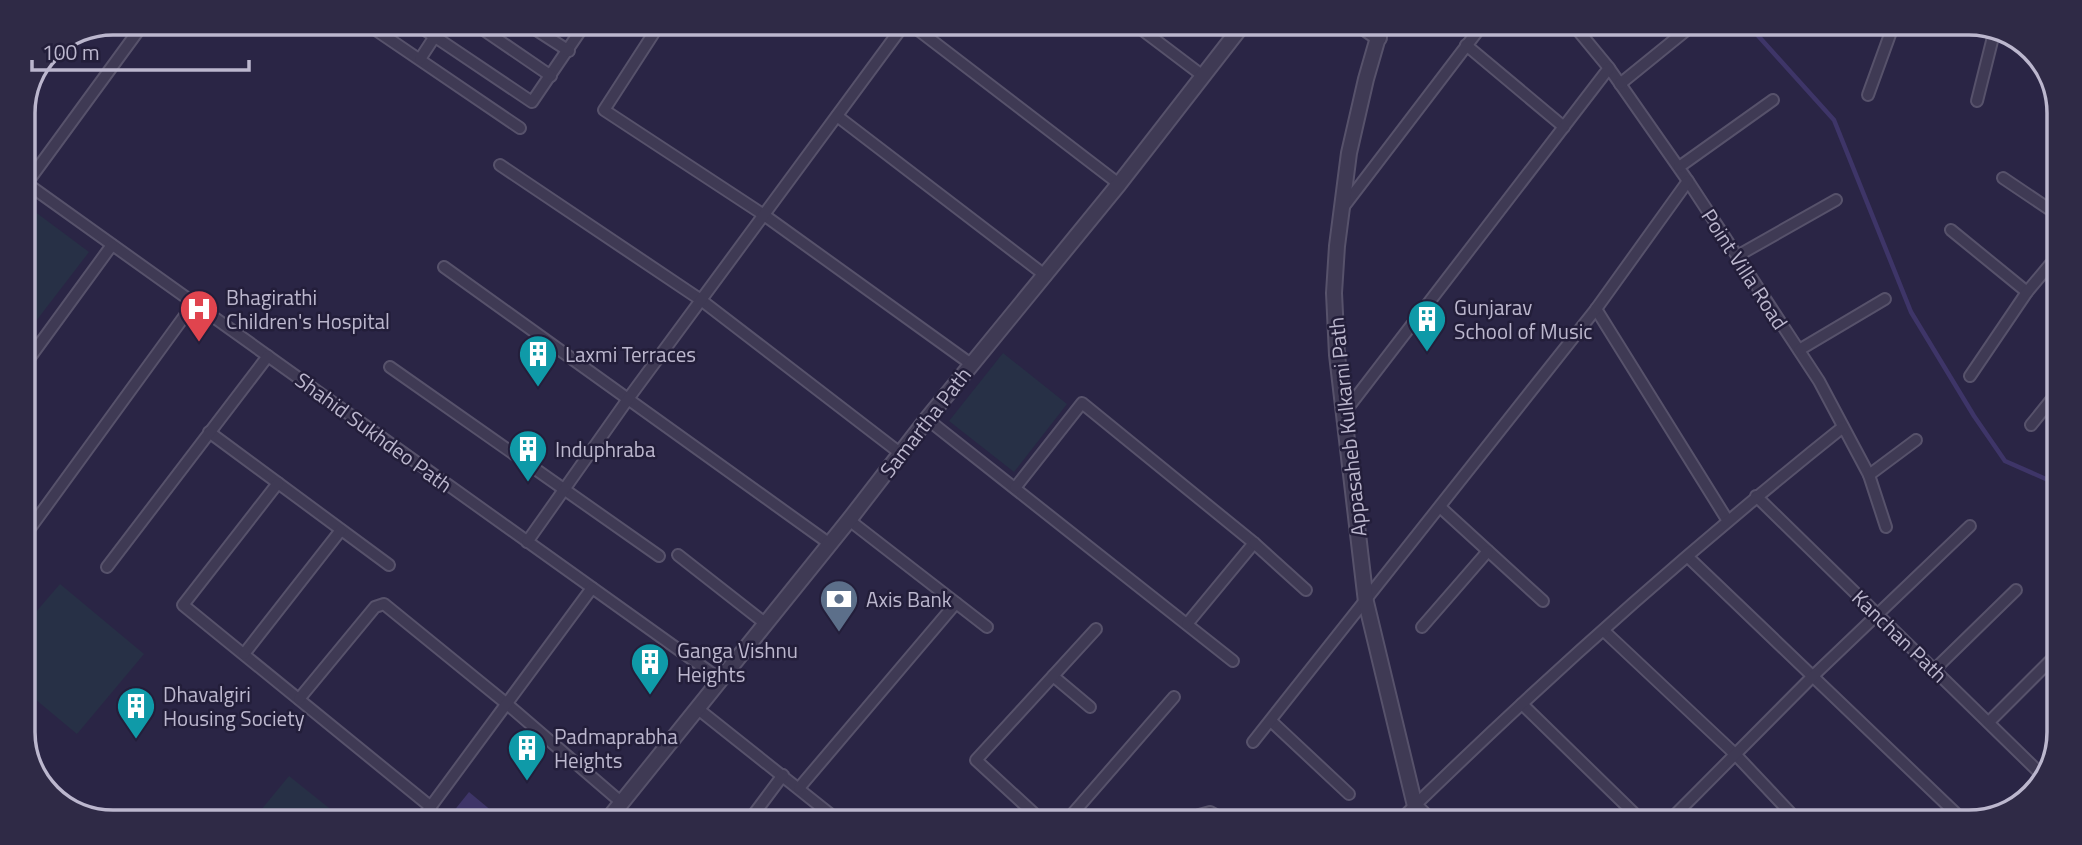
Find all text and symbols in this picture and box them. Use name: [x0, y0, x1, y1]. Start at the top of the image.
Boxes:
scale bar: [32, 28, 248, 72]
text: 100 m: [42, 36, 99, 68]
street label: Point Villa Road: [1694, 202, 1796, 336]
place label: Bhagirathi Children's Hospital: [226, 281, 390, 337]
hospital icon: Bhagirathi Children's Hospital: [178, 288, 220, 343]
place label: Gunjarav School of Music: [1454, 291, 1592, 347]
building icon: Gunjarav School of Music: [1406, 298, 1448, 353]
street label: Appasaheb Kulkarni Path: [1320, 316, 1374, 538]
building icon: Laxmi Terraces: [517, 333, 559, 388]
place label: Laxmi Terraces: [565, 338, 696, 370]
street label: Samartha Path: [872, 360, 978, 484]
street label: Shahid Sukhdeo Path: [289, 364, 459, 500]
building icon: Induphraba: [507, 428, 549, 483]
place label: Induphraba: [555, 433, 656, 465]
bank icon: Axis Bank: [818, 578, 860, 633]
street label: Kanchan Path: [1845, 582, 1955, 690]
place label: Axis Bank: [866, 583, 952, 615]
place label: Ganga Vishnu Heights: [677, 634, 798, 690]
building icon: Ganga Vishnu Heights: [629, 641, 671, 696]
place label: Dhavalgiri Housing Society: [163, 678, 305, 734]
building icon: Dhavalgiri Housing Society: [115, 685, 157, 740]
place label: Padmaprabha Heights: [554, 720, 678, 776]
building icon: Padmaprabha Heights: [506, 727, 548, 782]

